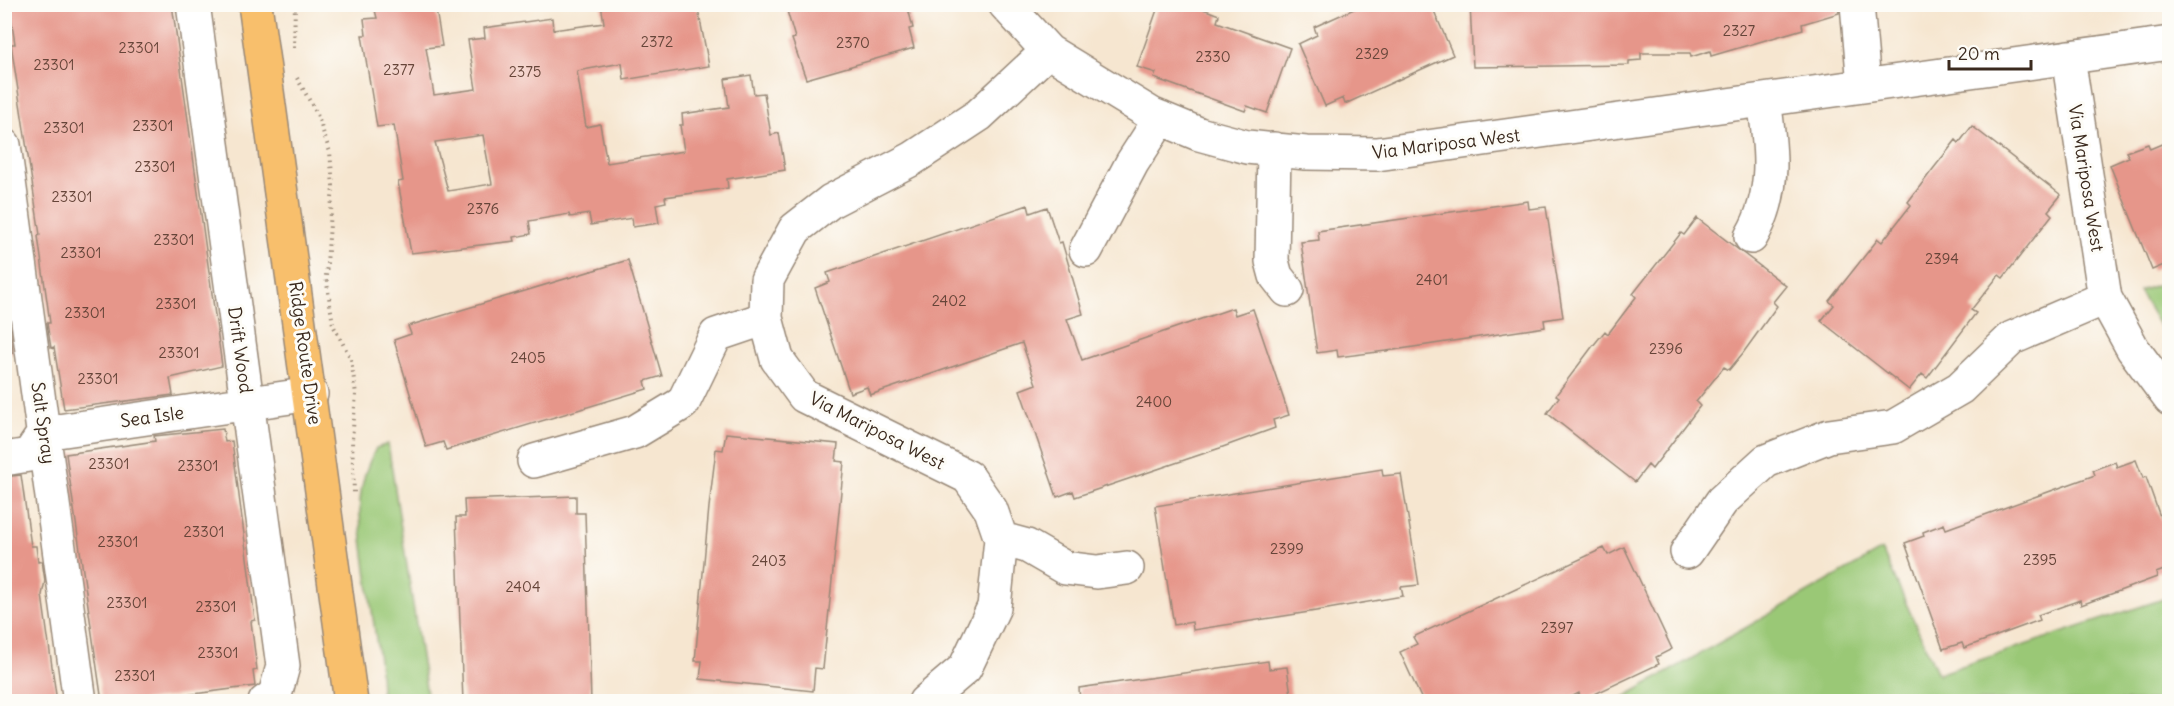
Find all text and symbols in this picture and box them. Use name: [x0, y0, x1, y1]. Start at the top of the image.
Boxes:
house number: 2327: [1723, 21, 1755, 40]
house number: 2372: [641, 32, 673, 51]
house number: 2370: [836, 33, 870, 52]
scale bar: [1949, 33, 2032, 71]
house number: 23301: [118, 38, 160, 57]
text: 20 m: [1958, 42, 2000, 65]
house number: 2329: [1355, 44, 1389, 63]
house number: 2330: [1195, 47, 1231, 66]
house number: 23301: [33, 55, 75, 74]
house number: 2377: [383, 60, 415, 79]
house number: 2375: [509, 62, 541, 81]
street label: Via Mariposa West: [2063, 103, 2109, 253]
house number: 23301: [132, 116, 174, 135]
house number: 23301: [43, 118, 85, 137]
street label: Via Mariposa West: [1371, 123, 1521, 164]
house number: 23301: [134, 157, 176, 176]
house number: 23301: [51, 187, 93, 206]
house number: 2376: [467, 199, 499, 218]
house number: 23301: [153, 230, 195, 249]
house number: 23301: [60, 243, 102, 262]
house number: 2394: [1925, 249, 1959, 268]
house number: 2401: [1416, 270, 1448, 289]
street label: Ridge Route Drive: [284, 280, 327, 426]
house number: 2402: [932, 291, 966, 310]
house number: 23301: [155, 294, 197, 313]
house number: 23301: [64, 303, 106, 322]
street label: Drift Wood: [223, 305, 258, 395]
house number: 2396: [1649, 339, 1683, 358]
house number: 23301: [158, 343, 200, 362]
house number: 2405: [510, 348, 546, 367]
house number: 23301: [77, 369, 119, 388]
street label: Salt Spray: [26, 380, 61, 465]
street label: Via Mariposa West: [806, 387, 949, 475]
house number: 2400: [1136, 392, 1172, 411]
street label: Sea Isle: [119, 401, 185, 432]
house number: 23301: [88, 454, 130, 473]
house number: 23301: [177, 456, 219, 475]
house number: 23301: [183, 522, 225, 541]
house number: 23301: [97, 532, 139, 551]
house number: 2399: [1270, 539, 1304, 558]
house number: 2395: [2023, 550, 2057, 569]
house number: 2403: [751, 551, 787, 570]
house number: 2404: [505, 577, 541, 596]
house number: 23301: [106, 593, 148, 612]
house number: 23301: [195, 597, 237, 616]
house number: 2397: [1541, 618, 1573, 637]
house number: 23301: [197, 643, 239, 662]
house number: 23301: [114, 666, 156, 685]

